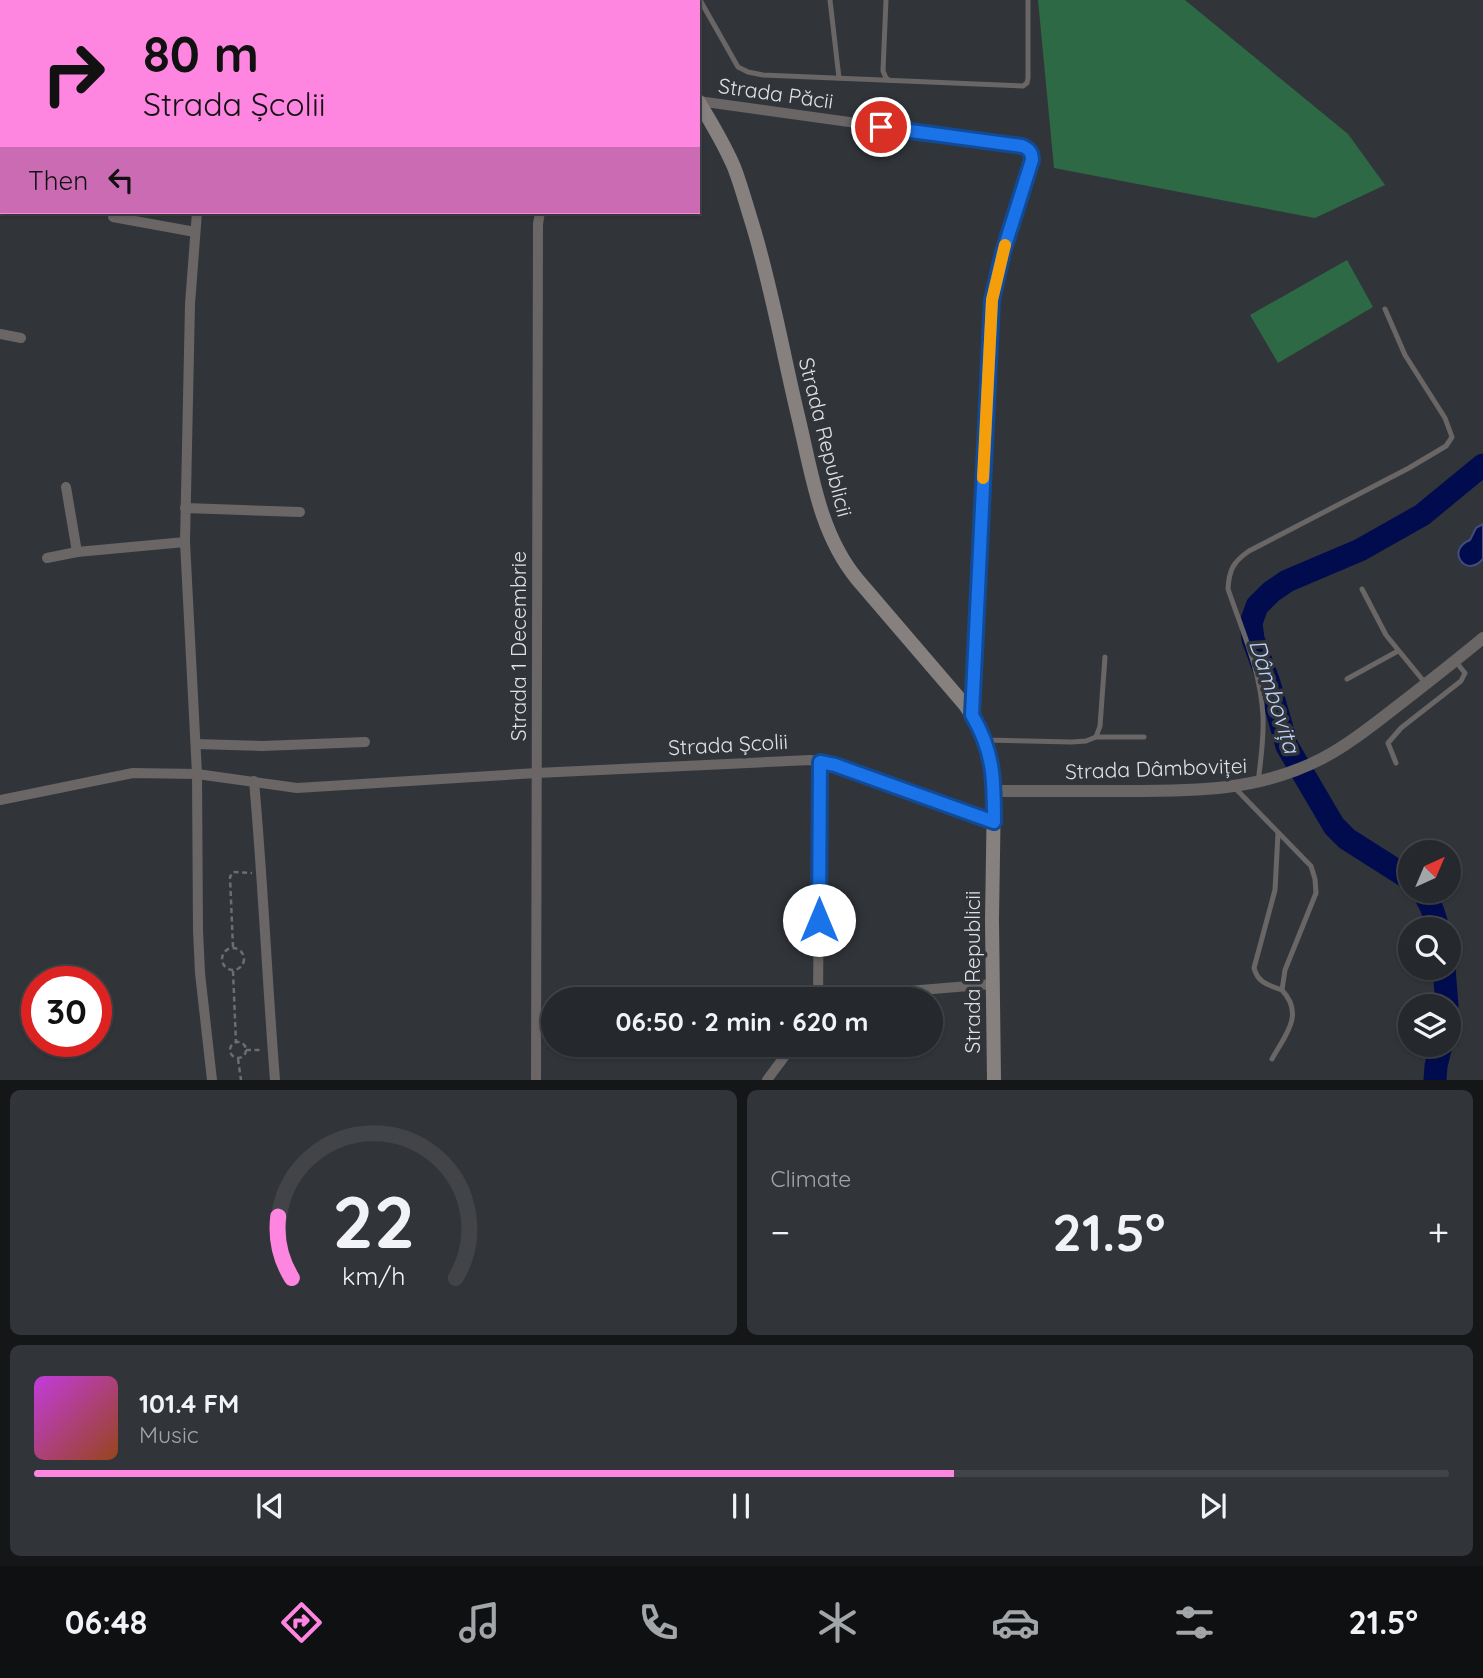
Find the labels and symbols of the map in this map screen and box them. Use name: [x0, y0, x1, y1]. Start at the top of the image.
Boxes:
street label: Strada Păcii: [717, 72, 835, 114]
pin: [851, 97, 911, 157]
street label: Strada Republicii: [794, 355, 858, 519]
street label: Strada 1 Decembrie: [505, 551, 531, 741]
water label: Dâmbovița: [1243, 635, 1307, 758]
street label: Strada Școlii: [667, 728, 789, 760]
street label: Strada Dâmboviței: [1065, 752, 1247, 784]
north arrow: [1398, 840, 1461, 903]
position arrow: [782, 883, 856, 957]
street label: Strada Republicii: [959, 890, 985, 1054]
speed limit sign: 30: [21, 966, 112, 1057]

